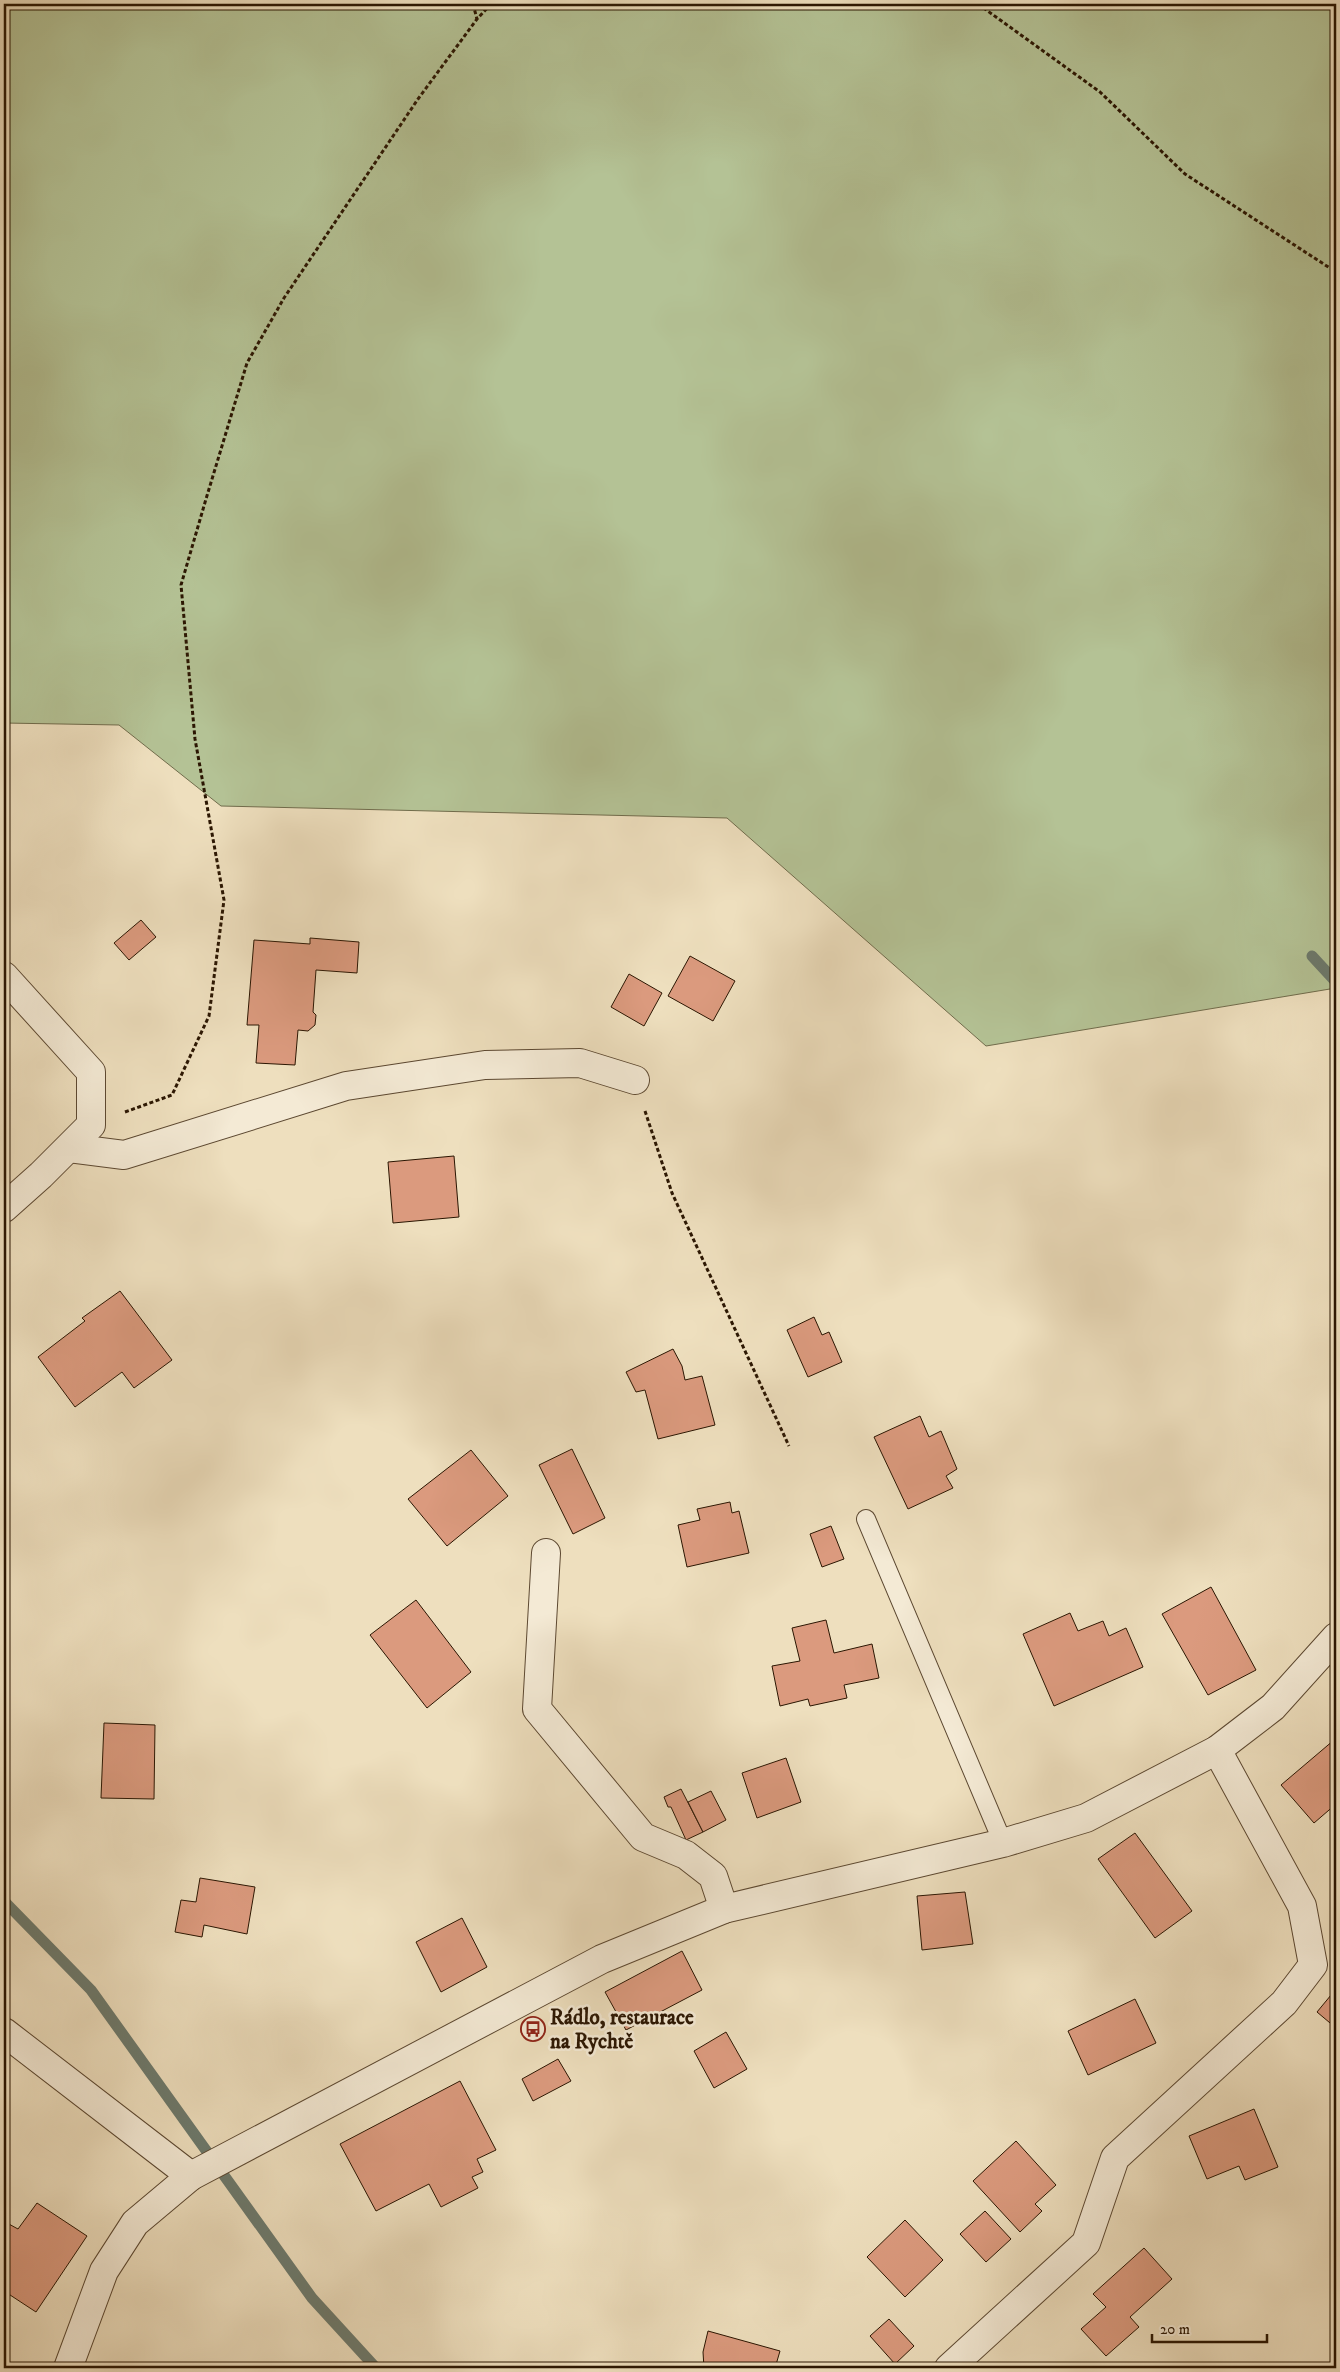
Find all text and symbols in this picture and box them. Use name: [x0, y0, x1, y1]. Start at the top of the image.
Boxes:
place label: Rádlo, restaurace na Rychtě: [550, 2005, 694, 2055]
bus stop icon: Rádlo, restaurace na Rychtě: [520, 2016, 546, 2042]
scale bar: [1152, 2312, 1268, 2344]
text: 20 m: [1160, 2320, 1190, 2339]

